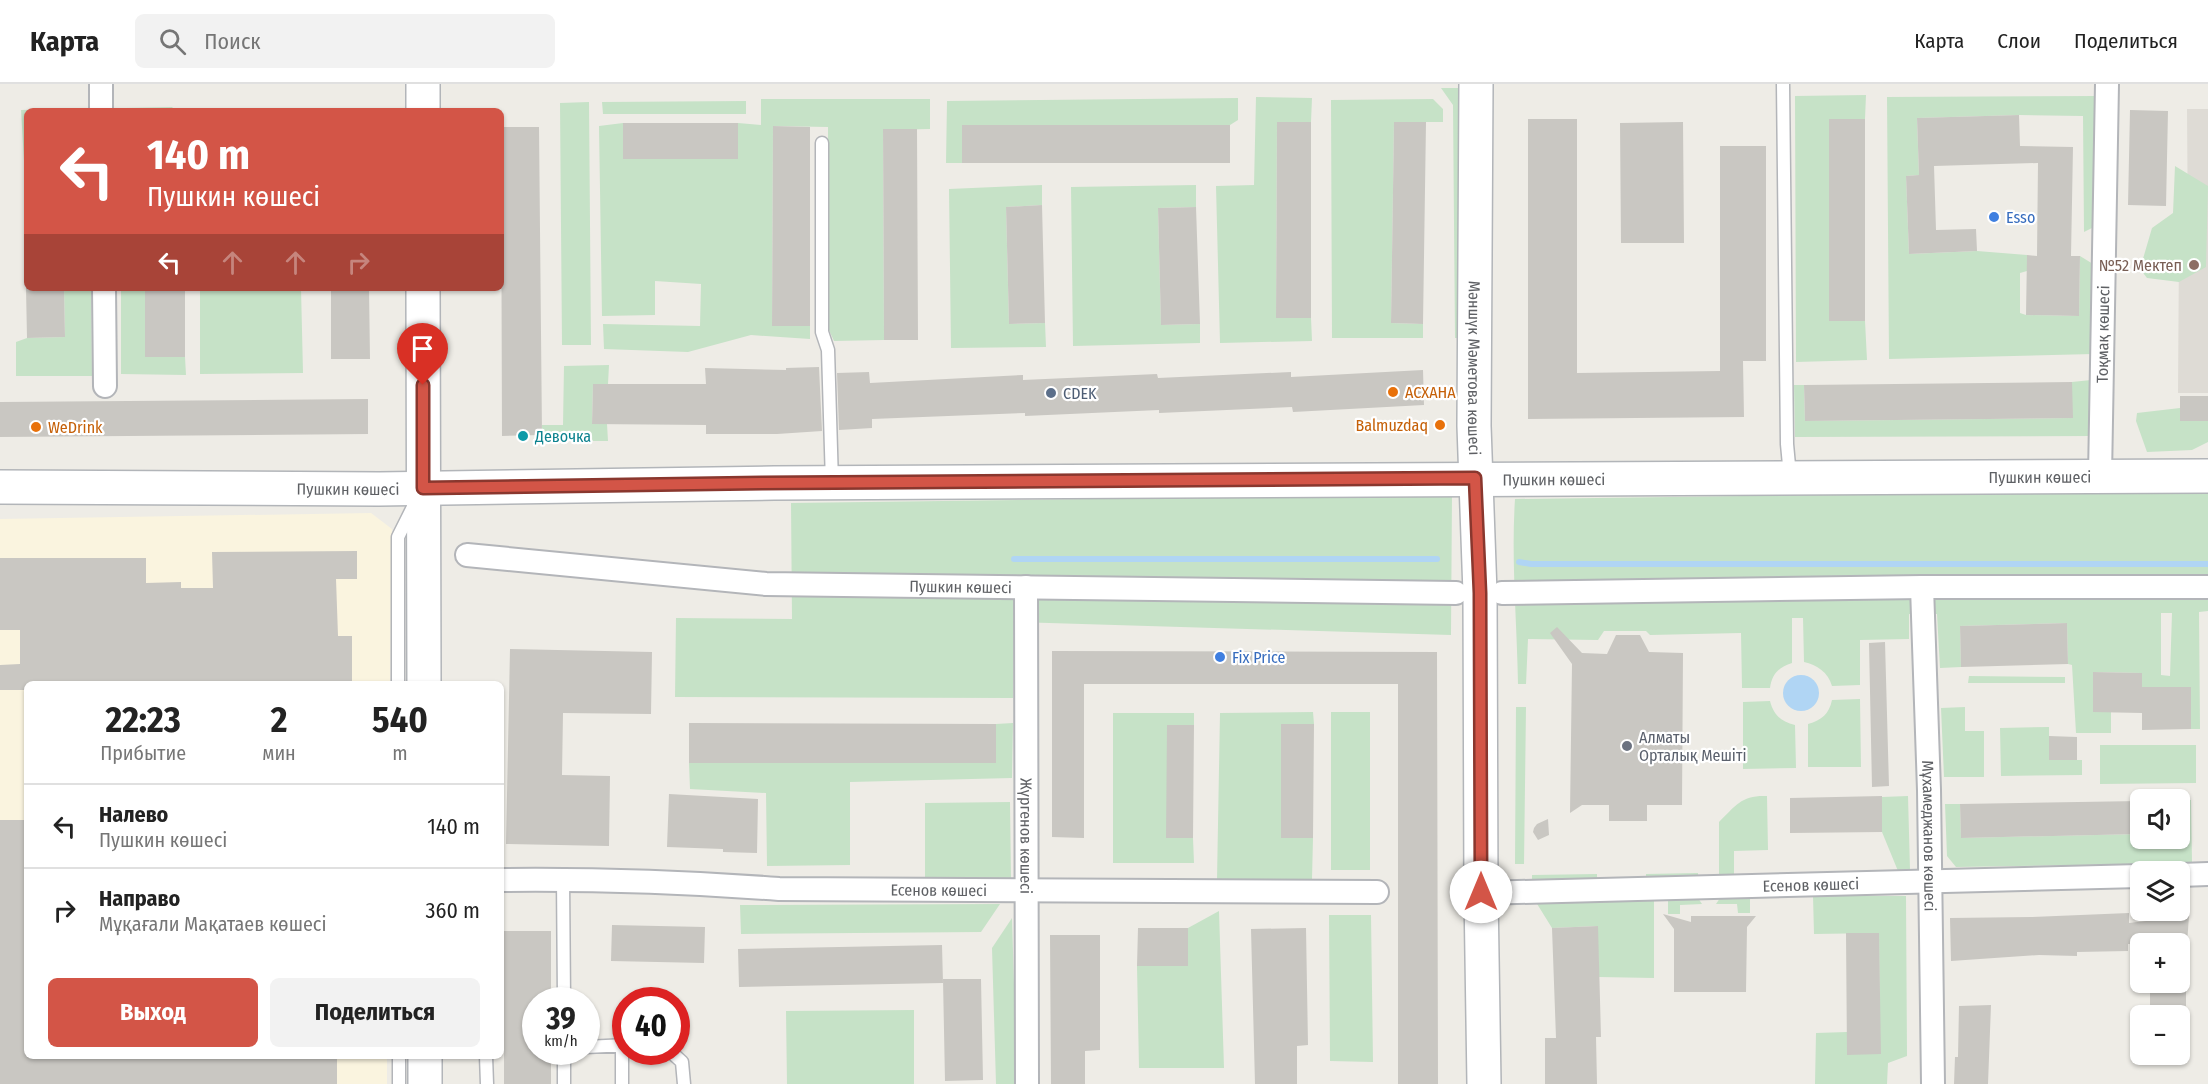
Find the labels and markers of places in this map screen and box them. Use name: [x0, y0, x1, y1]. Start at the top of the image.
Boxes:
place label: Esso: [2006, 208, 2035, 227]
marker: Esso: [1987, 210, 2001, 224]
place label: №52 Мектеп: [2099, 256, 2182, 275]
marker: №52 Мектеп: [2187, 258, 2201, 272]
pin: [397, 323, 448, 385]
place label: ACXAHA: [1405, 383, 1456, 402]
place label: CDEK: [1063, 384, 1097, 403]
marker: ACXAHA: [1386, 385, 1400, 399]
marker: CDEK: [1044, 386, 1058, 400]
place label: Balmuzdaq: [1355, 416, 1428, 435]
place label: WeDrink: [48, 418, 103, 437]
marker: Balmuzdaq: [1433, 418, 1447, 432]
marker: WeDrink: [29, 420, 43, 434]
place label: Девочка: [534, 427, 591, 446]
marker: Девочка: [516, 429, 530, 443]
place label: Fix Price: [1232, 648, 1286, 667]
marker: Fix Price: [1213, 650, 1227, 664]
place label: Алматы Орталық Мешіті: [1639, 728, 1746, 765]
marker: Алматы Орталық Мешіті: [1620, 739, 1634, 753]

